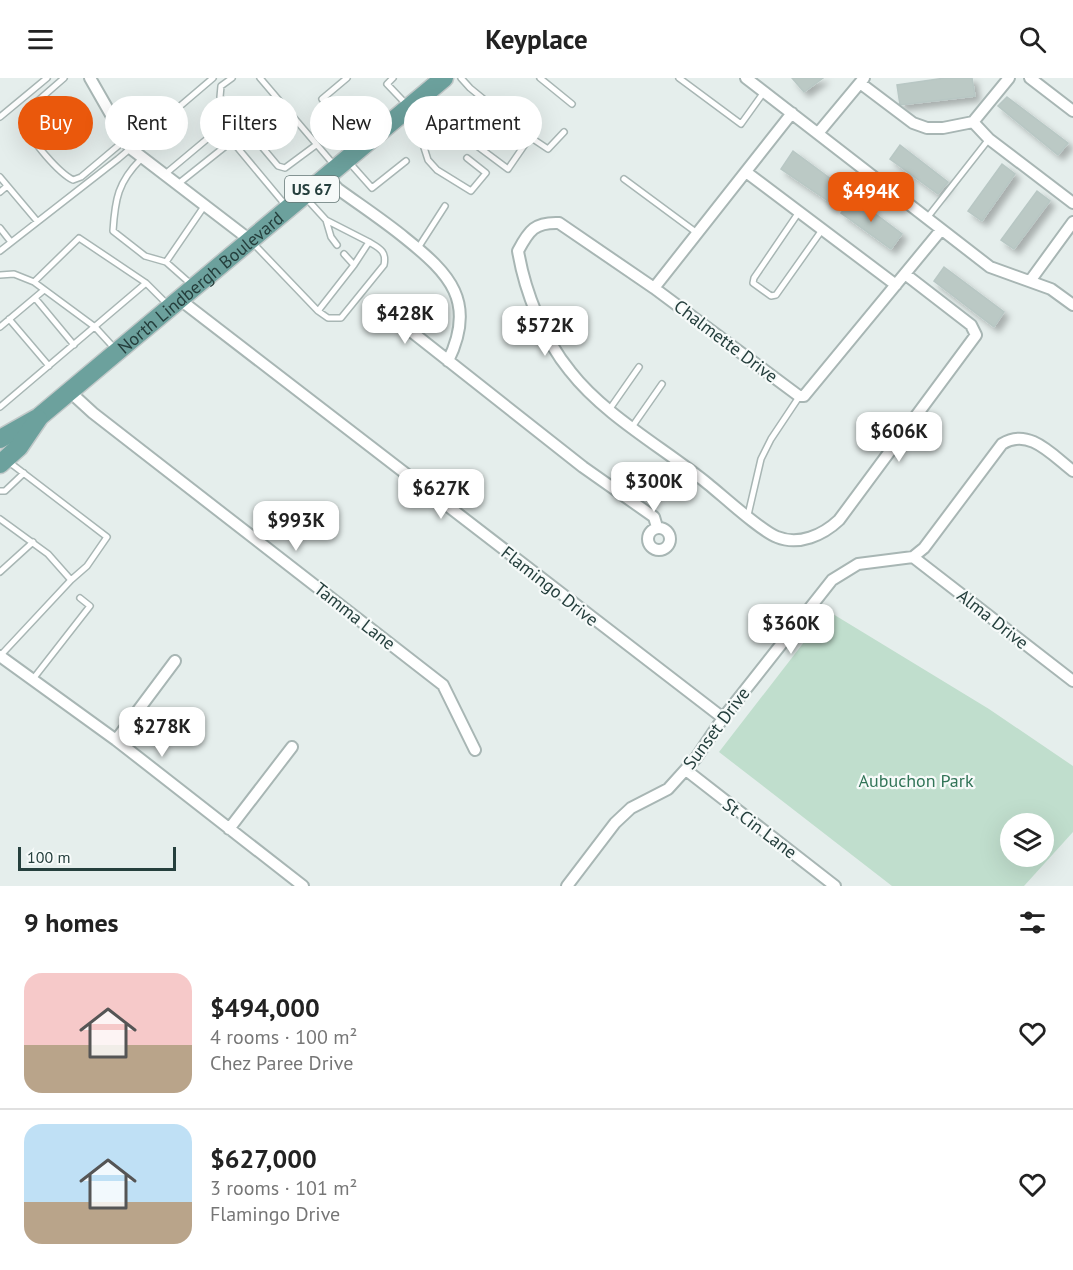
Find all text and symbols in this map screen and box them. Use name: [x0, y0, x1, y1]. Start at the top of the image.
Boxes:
text: Keyplace: [485, 22, 588, 56]
icon: menu: [24, 23, 57, 56]
icon: search: [1016, 23, 1049, 56]
chip: Buy: [18, 96, 93, 150]
chip: Rent: [105, 96, 188, 150]
chip: Filters: [200, 96, 298, 150]
chip: New: [310, 96, 392, 150]
chip: Apartment: [404, 96, 542, 150]
pin: $494K: [829, 172, 913, 223]
road number: US 67: [285, 176, 339, 202]
text: $494K: [842, 178, 900, 204]
street label: North Lindbergh Boulevard: [112, 206, 288, 358]
pin: $428K: [363, 294, 447, 345]
street label: Chalmette Drive: [669, 294, 783, 388]
text: $428K: [376, 300, 434, 326]
pin: $572K: [503, 306, 587, 357]
text: $572K: [516, 312, 574, 338]
pin: $606K: [857, 412, 941, 463]
text: $606K: [870, 418, 928, 444]
pin: $300K: [612, 462, 696, 513]
text: $300K: [625, 468, 683, 494]
pin: $627K: [399, 469, 483, 520]
text: $627K: [412, 475, 470, 501]
pin: $993K: [254, 501, 338, 552]
text: $993K: [267, 507, 325, 533]
street label: Flamingo Drive: [497, 541, 603, 631]
street label: Tamma Lane: [310, 577, 400, 655]
street label: Alma Drive: [953, 584, 1033, 654]
pin: $360K: [749, 604, 833, 655]
text: $360K: [762, 610, 820, 636]
street label: Sunset Drive: [678, 682, 754, 774]
pin: $278K: [120, 707, 204, 758]
text: $278K: [133, 713, 191, 739]
park label: Aubuchon Park: [858, 769, 974, 792]
street label: St Cin Lane: [718, 793, 802, 863]
map controls: [1000, 813, 1054, 867]
button: layers: [1000, 813, 1054, 867]
scale bar: [18, 844, 176, 872]
text: 100 m: [27, 847, 70, 867]
text: 9 homes: [24, 906, 119, 939]
icon: filters: [1016, 906, 1049, 939]
text: $494,000: [210, 991, 320, 1024]
icon: home: [72, 997, 144, 1069]
icon: heart: [1016, 1017, 1049, 1050]
text: 4 rooms · 100 m²: [210, 1024, 357, 1050]
text: Chez Paree Drive: [210, 1050, 353, 1076]
text: $627,000: [210, 1142, 317, 1175]
icon: home: [72, 1148, 144, 1220]
icon: heart: [1016, 1168, 1049, 1201]
text: 3 rooms · 101 m²: [210, 1175, 357, 1201]
text: Flamingo Drive: [210, 1201, 340, 1227]

